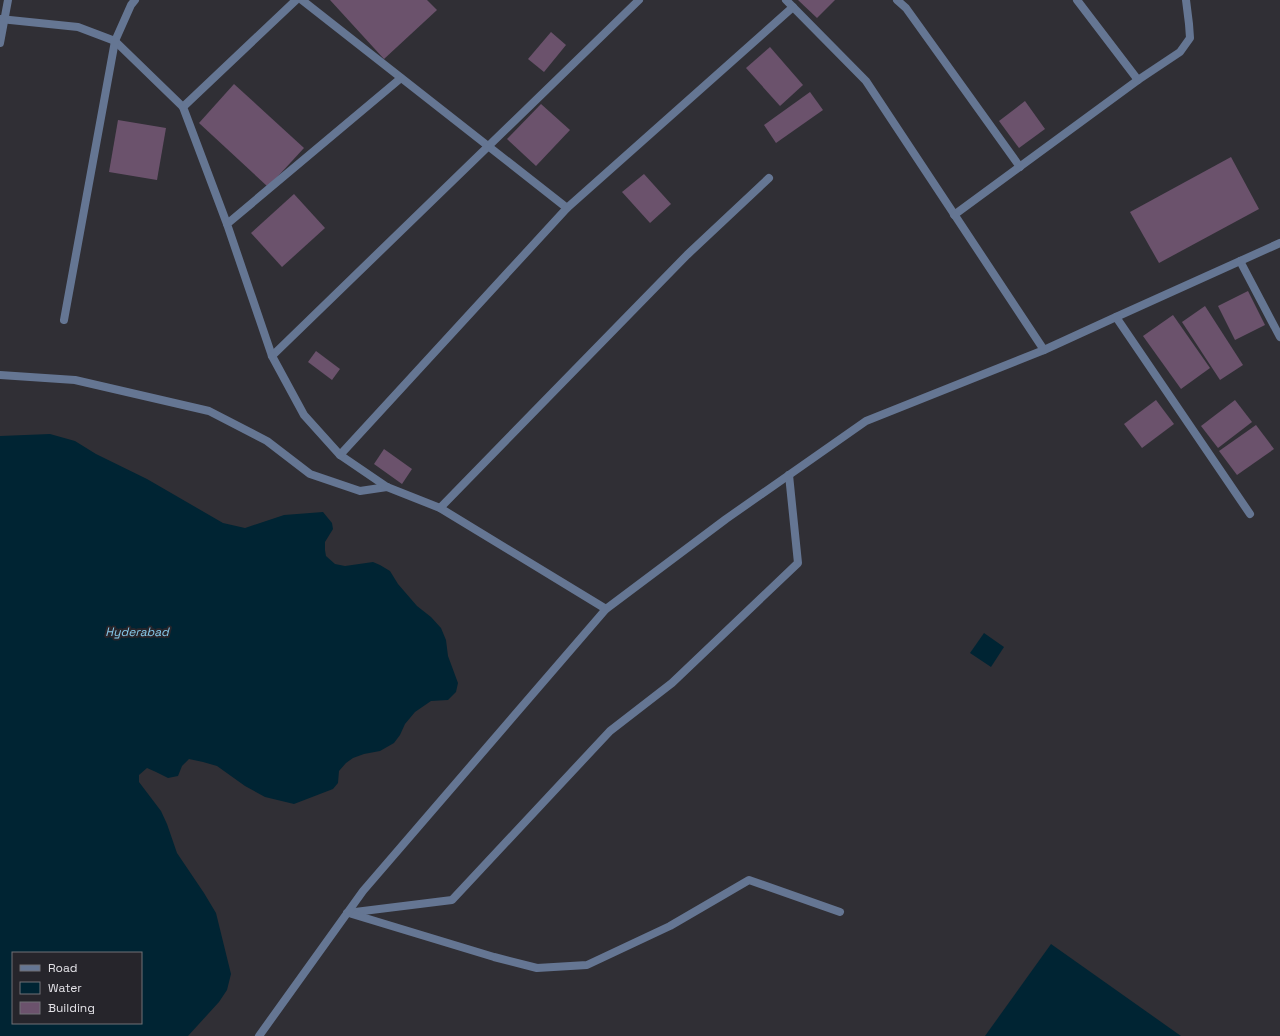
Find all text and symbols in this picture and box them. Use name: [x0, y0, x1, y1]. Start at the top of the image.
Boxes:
water label: Hyderabad: [105, 624, 170, 640]
legend: [12, 952, 142, 1024]
text: Road: [48, 960, 77, 976]
text: Water: [48, 980, 82, 996]
text: Building: [48, 1000, 95, 1016]

